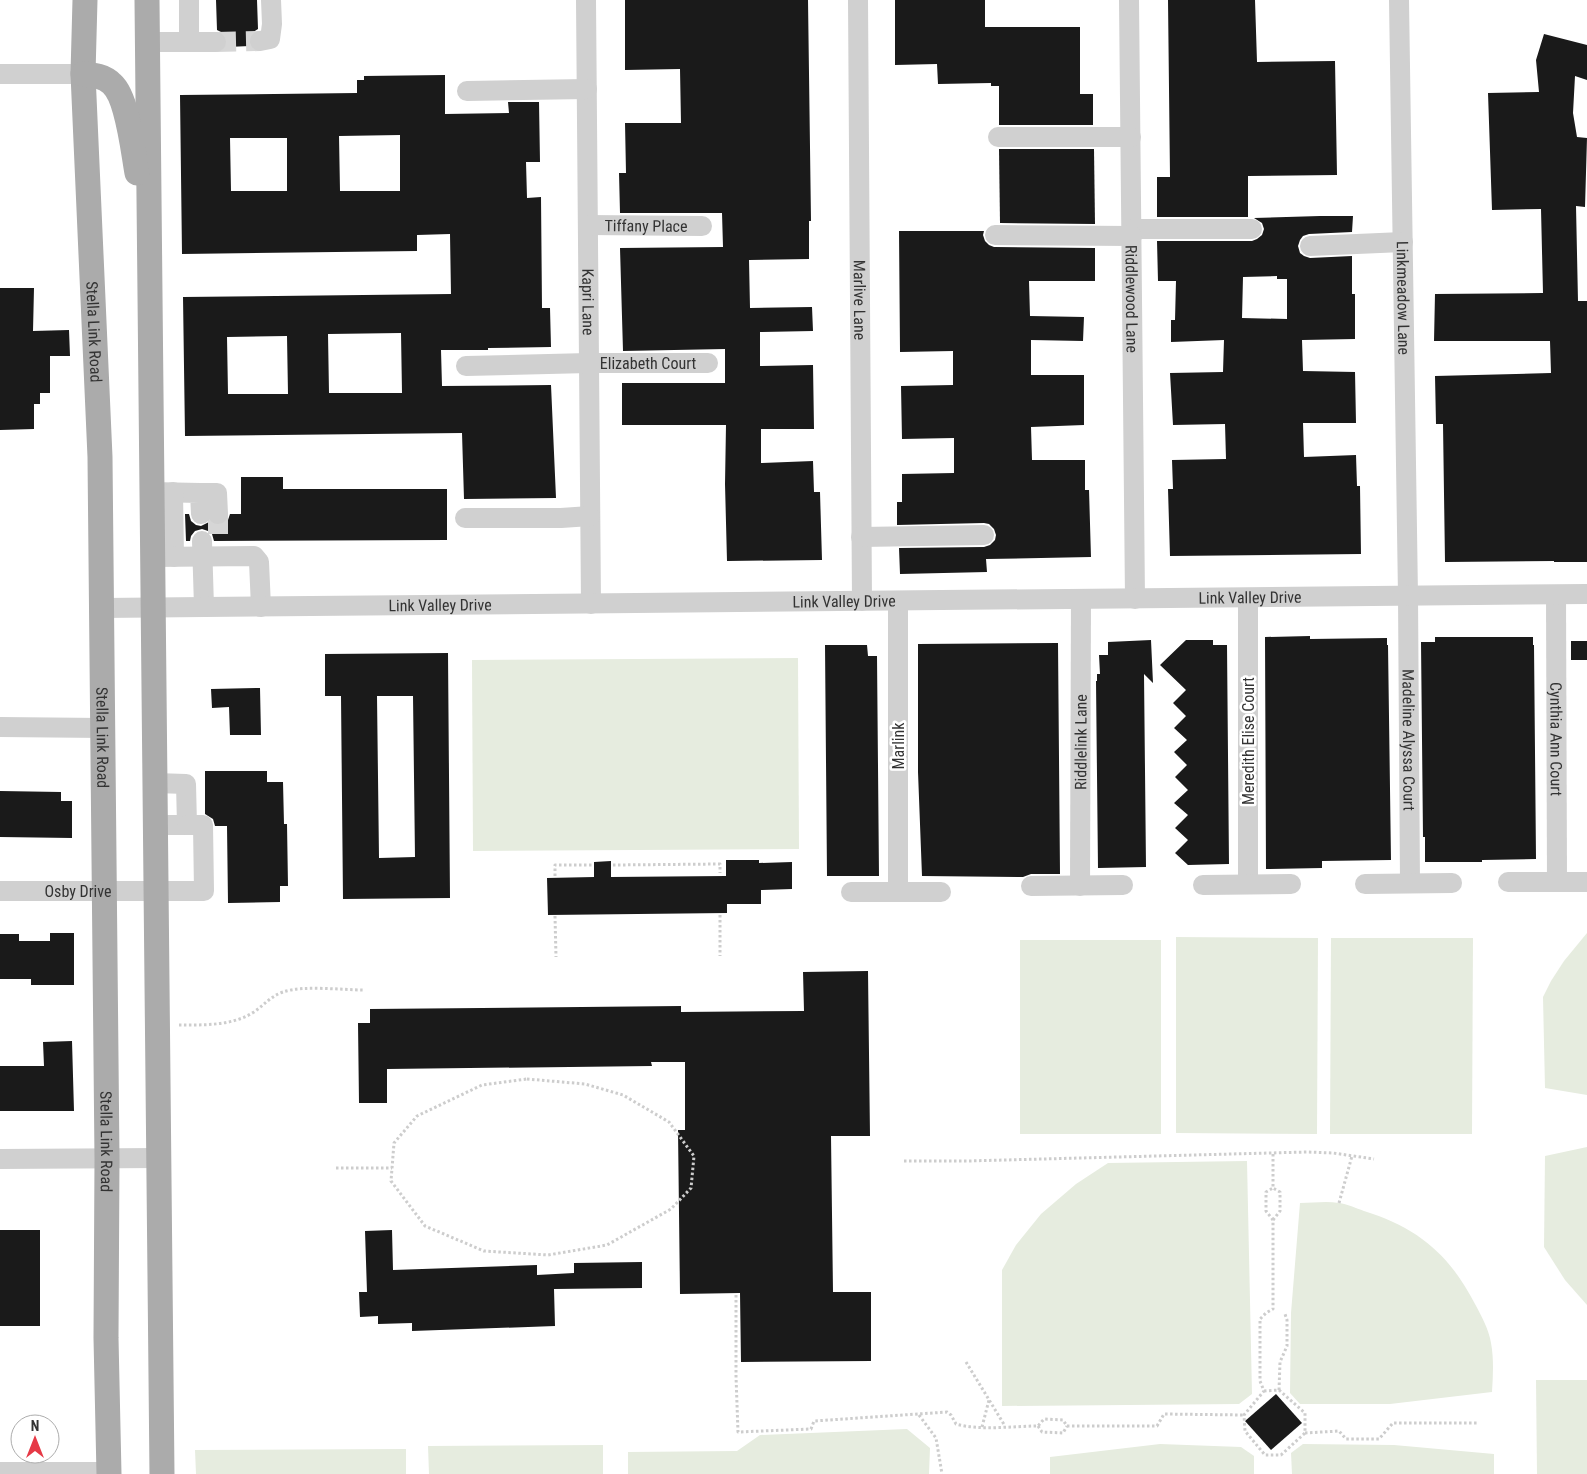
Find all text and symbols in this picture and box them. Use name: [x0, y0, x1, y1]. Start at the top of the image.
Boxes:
street label: Tiffany Place: [604, 216, 688, 236]
street label: Linkmeadow Lane: [1393, 241, 1413, 355]
street label: Riddlewood Lane: [1121, 245, 1142, 353]
street label: Marlive Lane: [850, 260, 869, 340]
street label: Kapri Lane: [578, 268, 598, 336]
street label: Stella Link Road: [82, 281, 106, 383]
street label: Elizabeth Court: [600, 354, 696, 373]
street label: Link Valley Drive: [1198, 588, 1302, 608]
street label: Link Valley Drive: [792, 592, 896, 611]
street label: Link Valley Drive: [388, 595, 492, 615]
street label: Madeline Alyssa Court: [1399, 669, 1418, 811]
street label: Meredith Elise Court: [1239, 677, 1258, 805]
street label: Cynthia Ann Court: [1546, 682, 1566, 796]
street label: Stella Link Road: [92, 687, 112, 788]
street label: Riddlelink Lane: [1071, 694, 1091, 790]
street label: Marlink: [889, 722, 908, 769]
street label: Osby Drive: [44, 882, 112, 901]
street label: Stella Link Road: [96, 1091, 116, 1192]
north arrow: [10, 1414, 60, 1464]
text: N: [31, 1418, 39, 1434]

